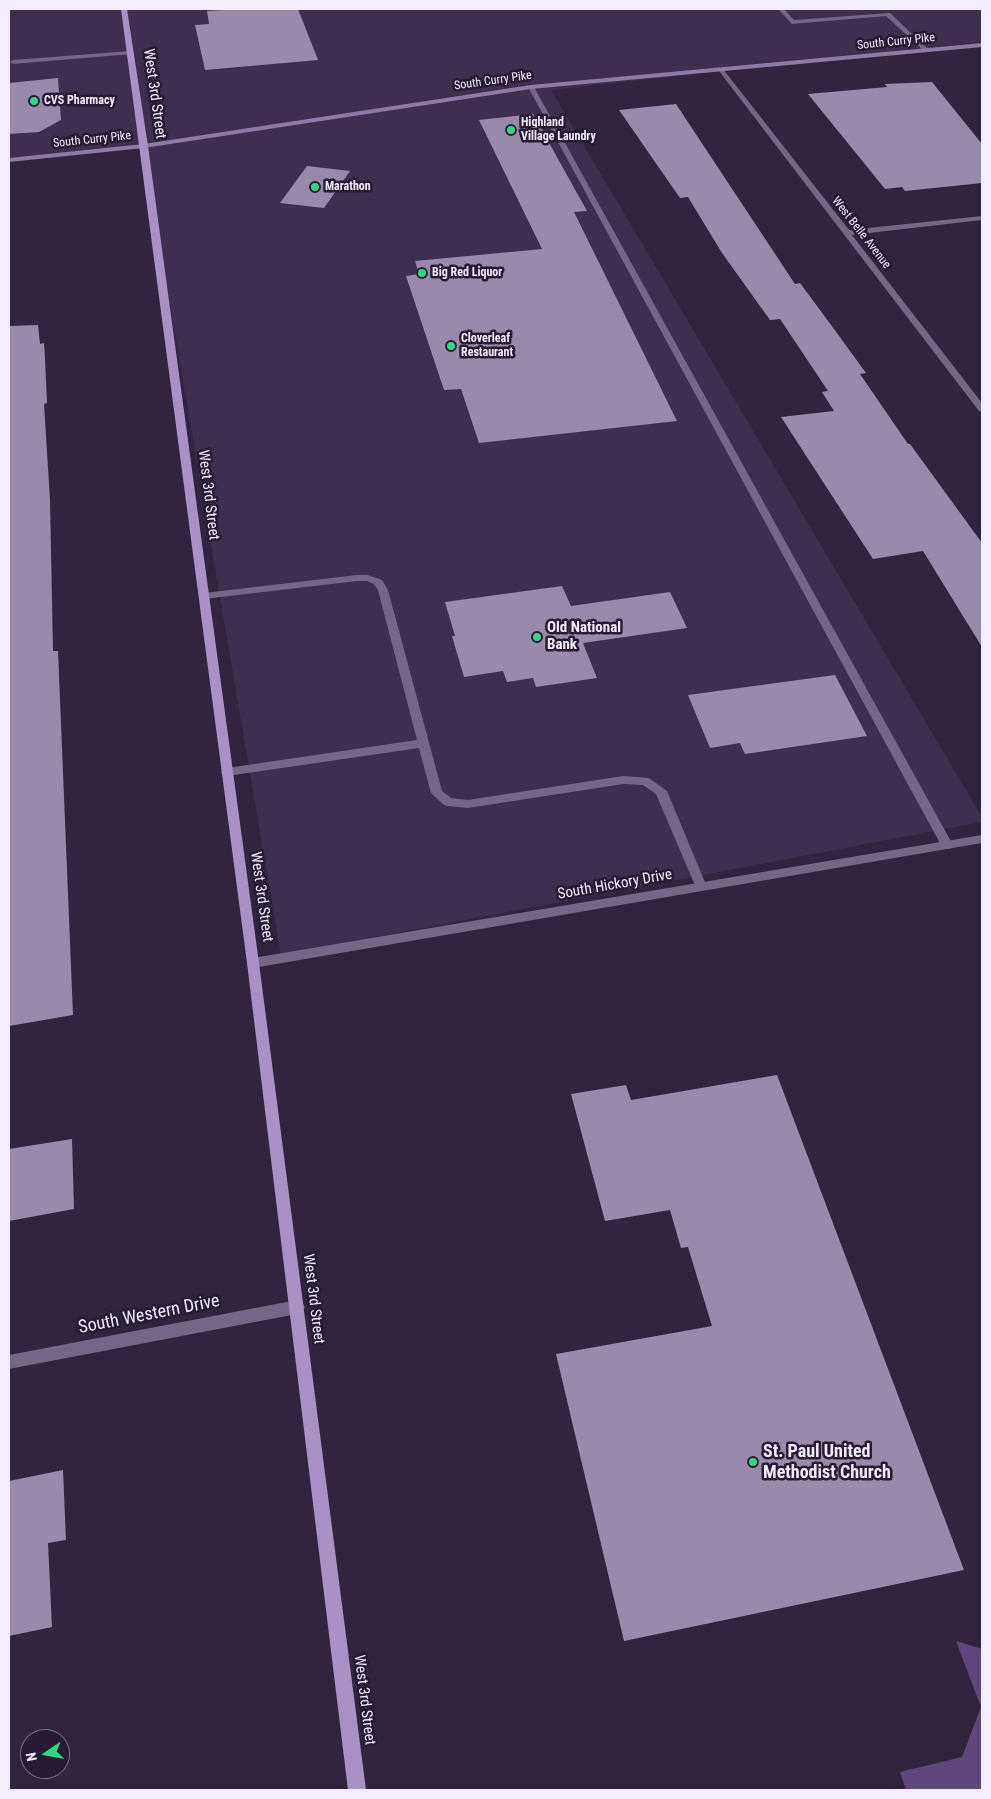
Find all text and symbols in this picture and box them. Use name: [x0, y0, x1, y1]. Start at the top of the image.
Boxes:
street label: South Curry Pike: [856, 31, 936, 53]
street label: West 3rd Street: [139, 48, 169, 140]
street label: South Curry Pike: [453, 68, 533, 94]
place label: CVS Pharmacy: [44, 94, 115, 108]
marker: CVS Pharmacy: [28, 95, 40, 107]
place label: Highland Village Laundry: [521, 116, 596, 144]
marker: Highland Village Laundry: [505, 124, 517, 136]
street label: South Curry Pike: [52, 129, 132, 151]
place label: Marathon: [325, 180, 371, 194]
marker: Marathon: [309, 181, 321, 193]
street label: West Belle Avenue: [829, 194, 893, 272]
place label: Big Red Liquor: [432, 266, 502, 280]
marker: Big Red Liquor: [416, 267, 428, 279]
place label: Cloverleaf Restaurant: [461, 332, 513, 360]
marker: Cloverleaf Restaurant: [445, 340, 457, 352]
street label: West 3rd Street: [194, 449, 222, 541]
place label: Old National Bank: [547, 619, 621, 654]
marker: Old National Bank: [531, 631, 543, 643]
street label: West 3rd Street: [246, 851, 276, 943]
street label: South Hickory Drive: [556, 866, 674, 904]
street label: West 3rd Street: [299, 1253, 327, 1345]
street label: South Western Drive: [77, 1291, 221, 1339]
place label: St. Paul United Methodist Church: [763, 1441, 891, 1484]
marker: St. Paul United Methodist Church: [747, 1456, 759, 1468]
street label: West 3rd Street: [350, 1654, 378, 1746]
north arrow: [20, 1729, 70, 1779]
text: N: [23, 1751, 40, 1763]

